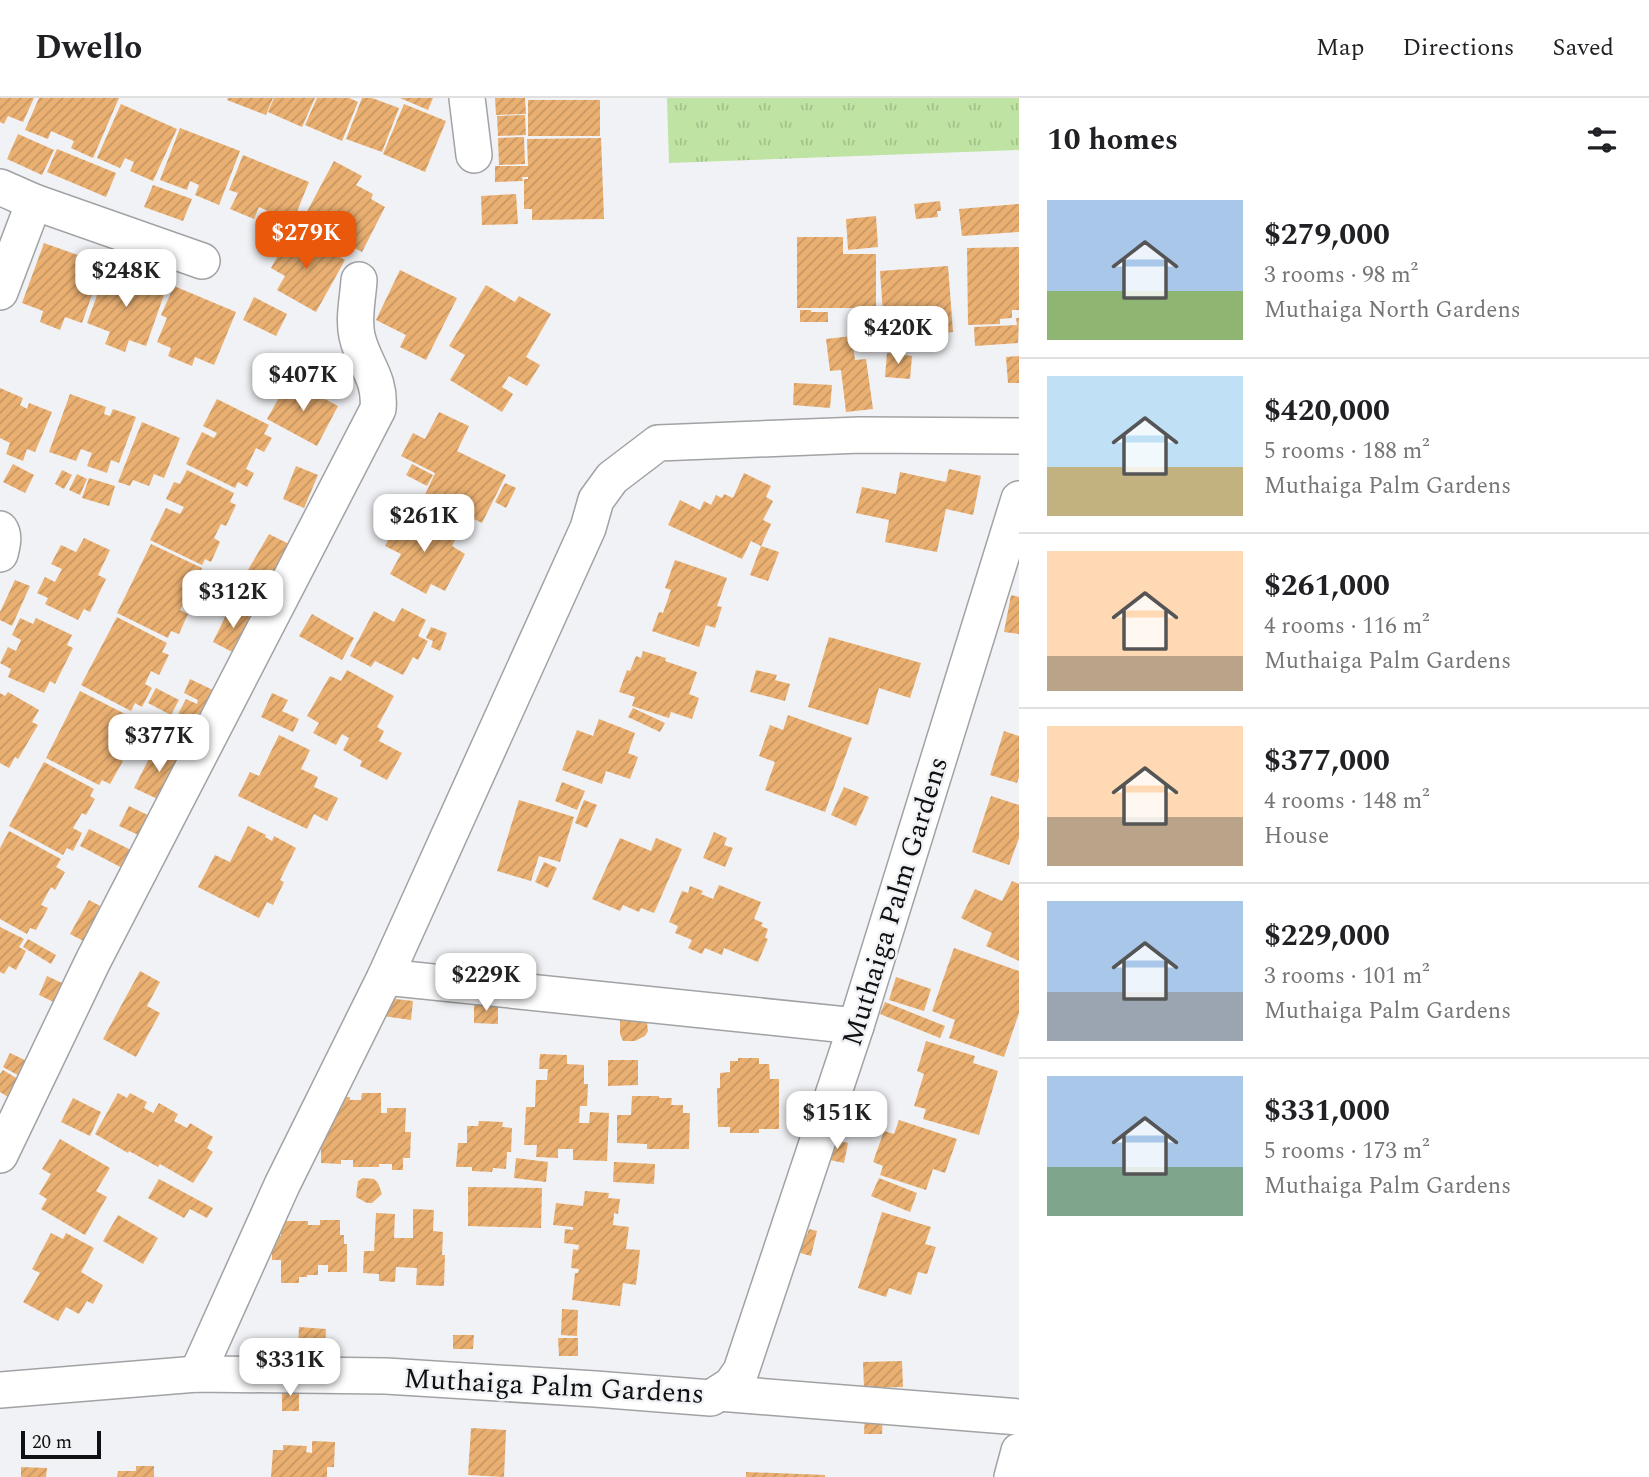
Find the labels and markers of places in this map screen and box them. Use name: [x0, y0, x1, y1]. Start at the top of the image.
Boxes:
pin: $279K: [257, 212, 355, 271]
pin: $248K: [77, 250, 175, 309]
pin: $420K: [849, 306, 947, 366]
pin: $407K: [254, 354, 352, 413]
pin: $261K: [375, 494, 473, 554]
pin: $312K: [184, 570, 282, 630]
pin: $377K: [110, 714, 208, 774]
pin: $229K: [437, 954, 535, 1013]
pin: $151K: [788, 1091, 886, 1151]
pin: $331K: [241, 1338, 339, 1398]

